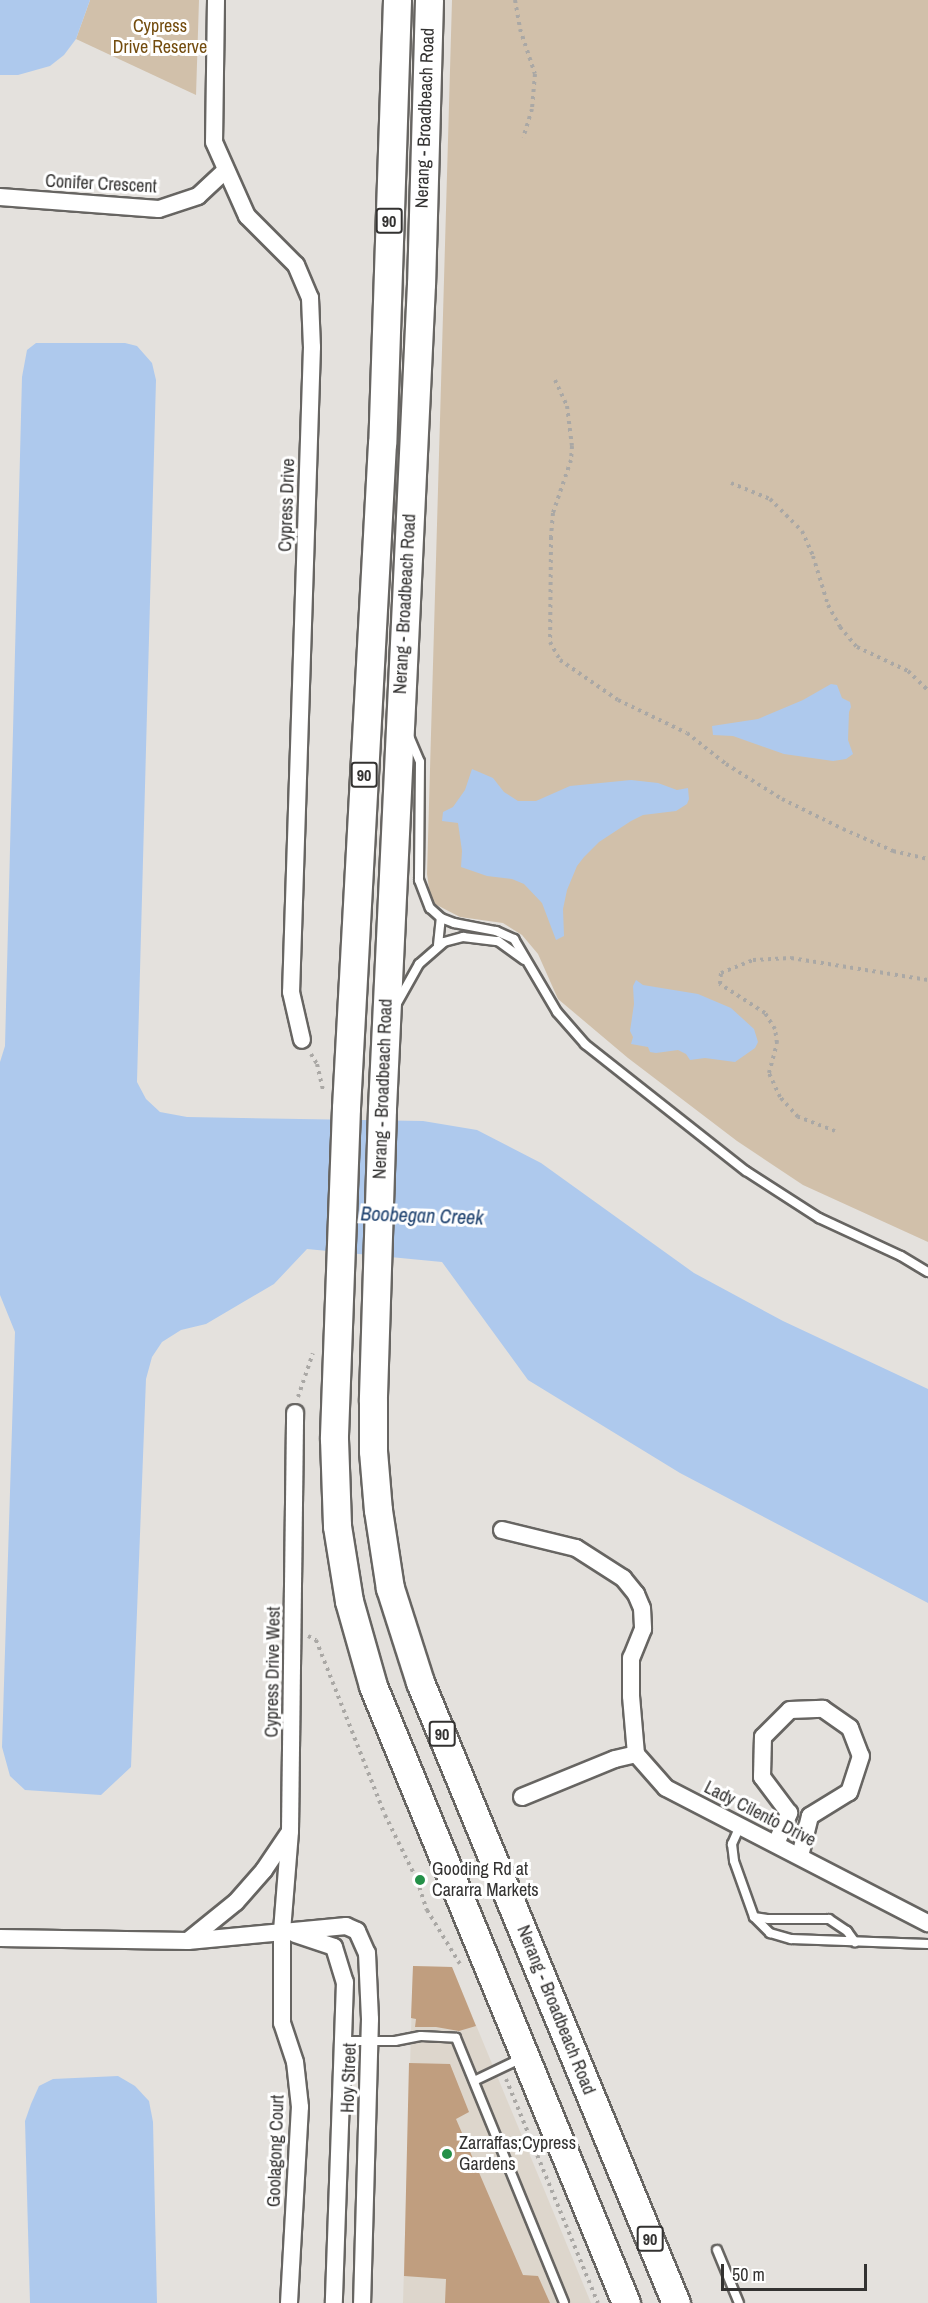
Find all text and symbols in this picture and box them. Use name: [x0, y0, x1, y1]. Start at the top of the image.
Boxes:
park label: Cypress Drive Reserve: [113, 16, 207, 58]
street label: Nerang - Broadbeach Road: [411, 27, 439, 209]
street label: Conifer Crescent: [45, 170, 157, 198]
road number: 90: [376, 208, 402, 234]
street label: Cypress Drive: [275, 458, 299, 552]
street label: Nerang - Broadbeach Road: [389, 513, 421, 695]
road number: 90: [350, 762, 378, 788]
street label: Nerang - Broadbeach Road: [369, 998, 397, 1180]
water label: Boobegan Creek: [360, 1201, 484, 1229]
street label: Cypress Drive West: [261, 1606, 285, 1738]
road number: 90: [428, 1721, 456, 1747]
street label: Lady Cilento Drive: [701, 1777, 819, 1851]
place label: Gooding Rd at Cararra Markets: [432, 1859, 539, 1902]
marker: Gooding Rd at Cararra Markets: [413, 1873, 427, 1887]
street label: Nerang - Broadbeach Road: [512, 1922, 600, 2098]
street label: Hoy Street: [337, 2043, 361, 2113]
street label: Goolagong Court: [263, 2094, 289, 2208]
place label: Zarraffas;Cypress Gardens: [459, 2133, 576, 2176]
marker: Zarraffas;Cypress Gardens: [440, 2147, 454, 2161]
road number: 90: [636, 2226, 664, 2252]
scale bar: [724, 2252, 870, 2290]
text: 50 m: [732, 2262, 765, 2287]

